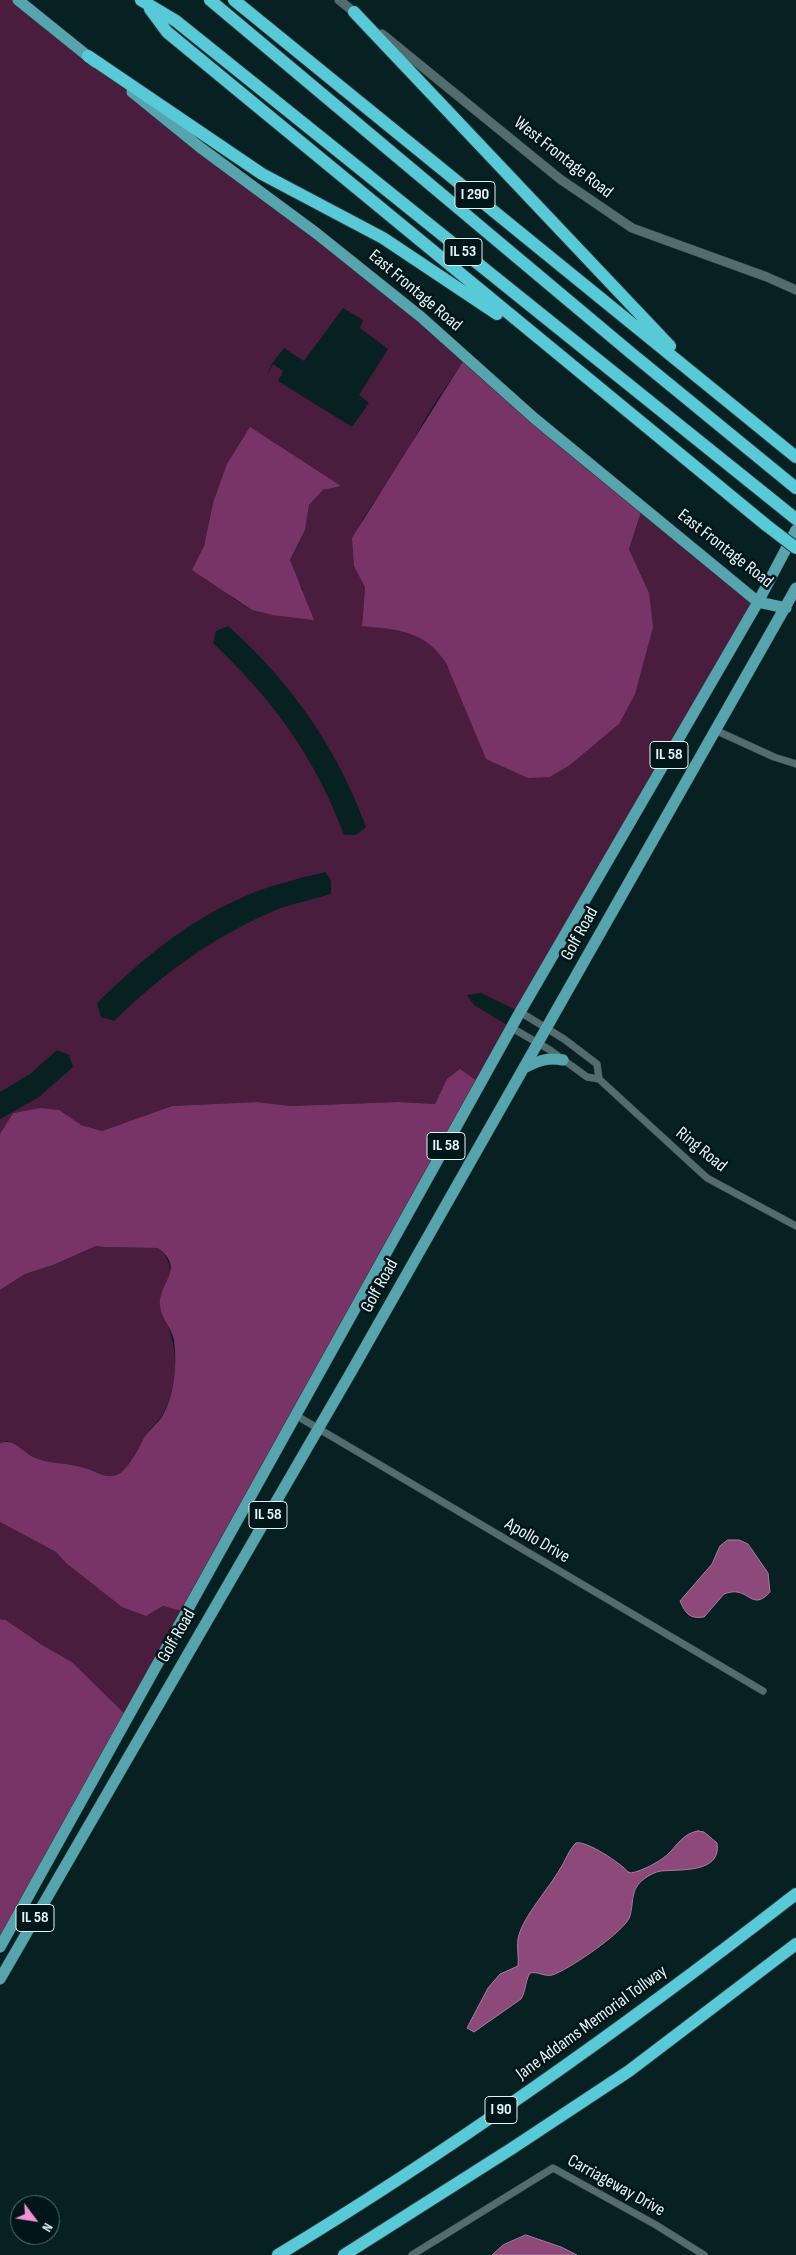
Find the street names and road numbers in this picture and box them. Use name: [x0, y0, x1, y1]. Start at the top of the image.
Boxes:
street label: West Frontage Road: [509, 113, 617, 203]
road number: I 290: [455, 182, 495, 208]
road number: IL 53: [444, 238, 482, 266]
street label: East Frontage Road: [364, 246, 466, 336]
street label: East Frontage Road: [673, 505, 777, 593]
road number: IL 58: [650, 742, 688, 768]
street label: Golf Road: [557, 903, 603, 965]
street label: Ring Road: [671, 1123, 731, 1177]
road number: IL 58: [427, 1132, 465, 1160]
street label: Golf Road: [357, 1255, 403, 1317]
road number: IL 58: [249, 1502, 287, 1528]
street label: Apollo Drive: [501, 1514, 573, 1568]
street label: Golf Road: [153, 1606, 201, 1666]
road number: IL 58: [16, 1905, 54, 1932]
street label: Jane Addams Memorial Tollway: [512, 1961, 672, 2085]
road number: I 90: [485, 2096, 517, 2124]
street label: Carriageway Drive: [563, 2150, 669, 2222]

